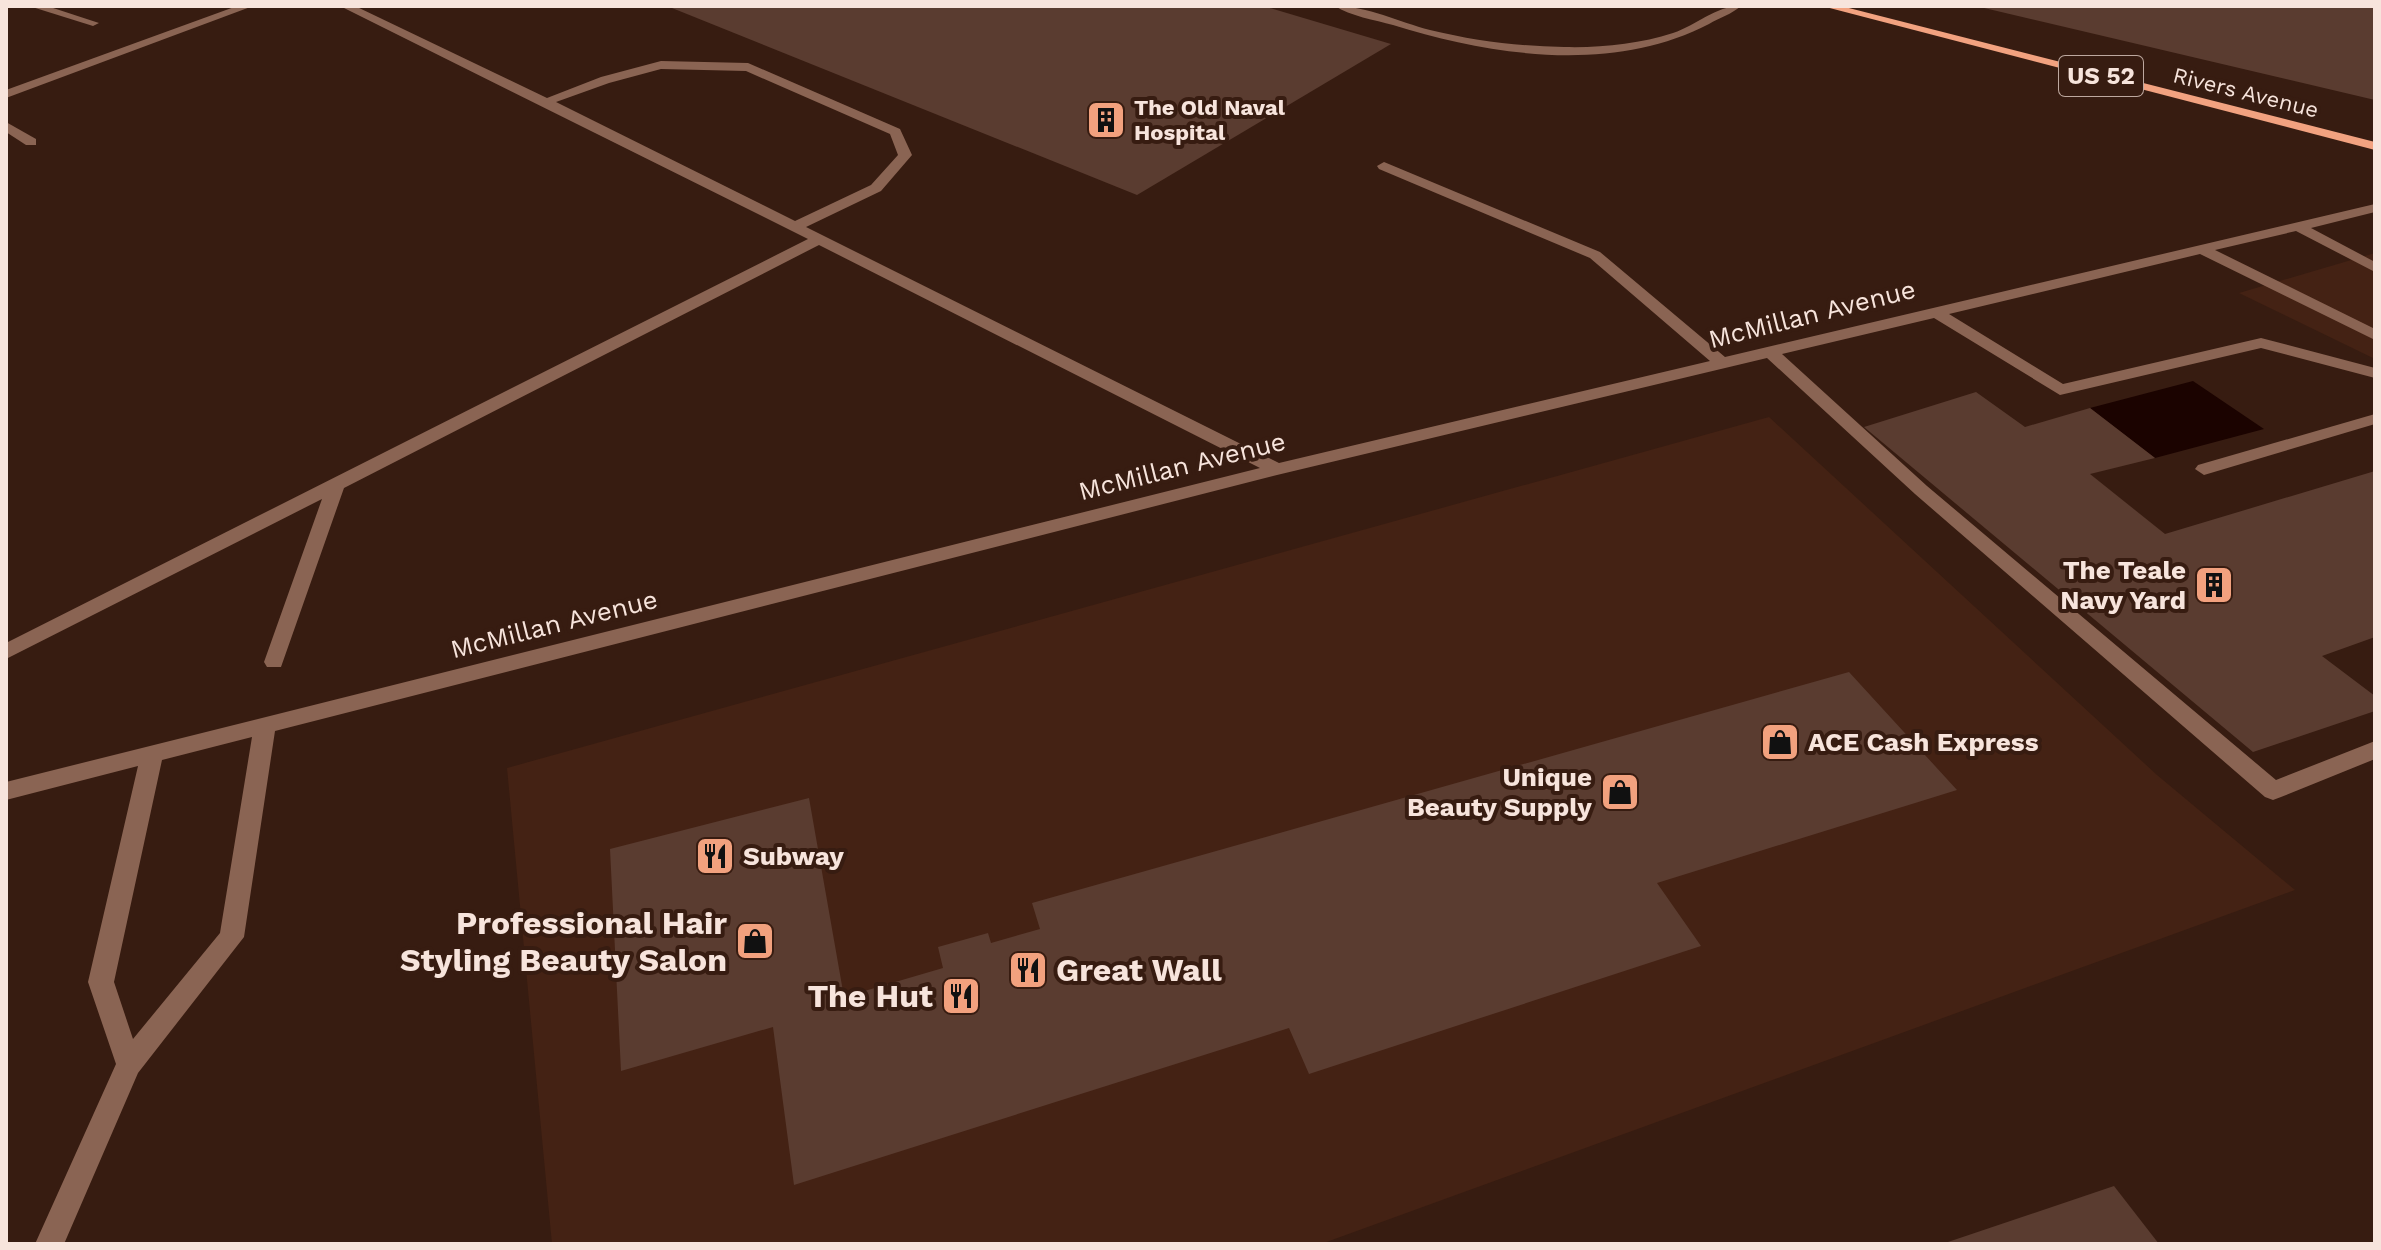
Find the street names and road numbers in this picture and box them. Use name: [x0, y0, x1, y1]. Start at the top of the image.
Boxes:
road number: US 52: [2059, 56, 2143, 96]
street label: Rivers Avenue: [2171, 62, 2321, 123]
street label: McMillan Avenue: [1705, 274, 1919, 354]
street label: McMillan Avenue: [1075, 426, 1289, 506]
street label: McMillan Avenue: [447, 584, 661, 664]

